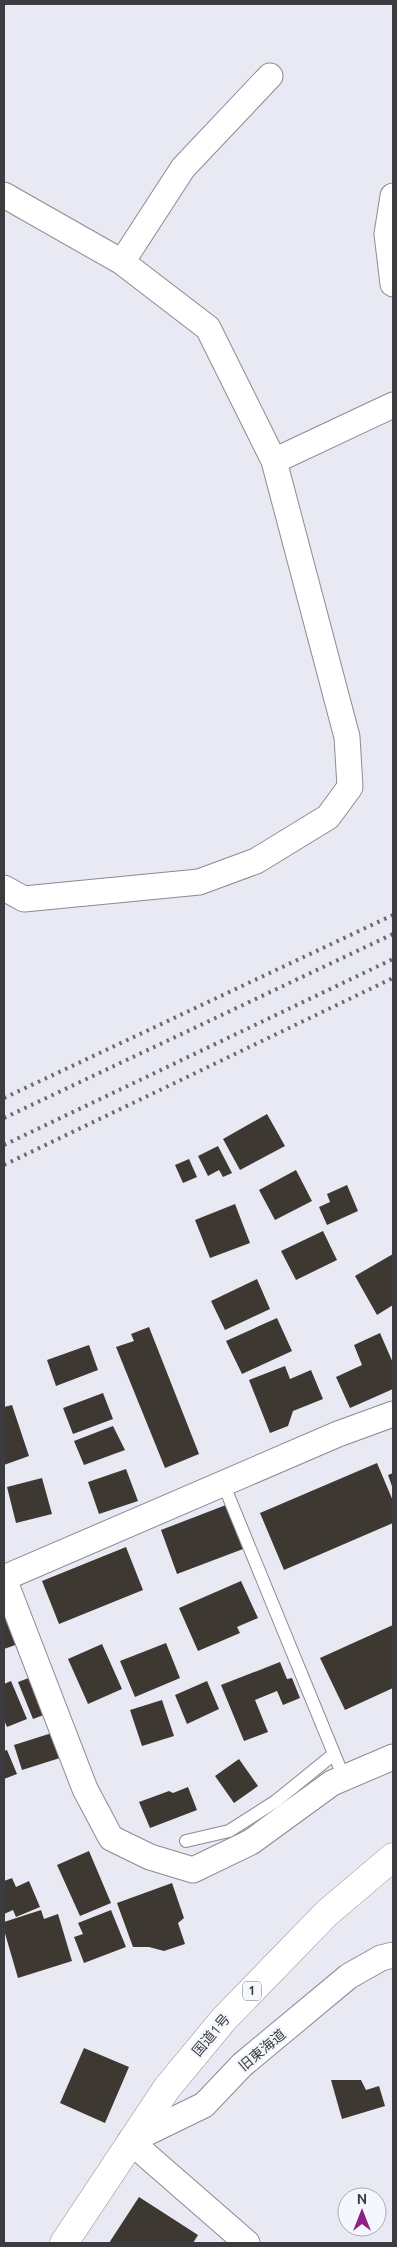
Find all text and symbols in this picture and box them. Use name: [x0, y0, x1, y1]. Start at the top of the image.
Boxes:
road number: 1: [243, 1982, 261, 2000]
street label: 国道1号: [189, 2011, 233, 2059]
street label: 旧東海道: [235, 2026, 289, 2074]
north arrow: [337, 2187, 387, 2237]
text: N: [357, 2191, 367, 2207]

